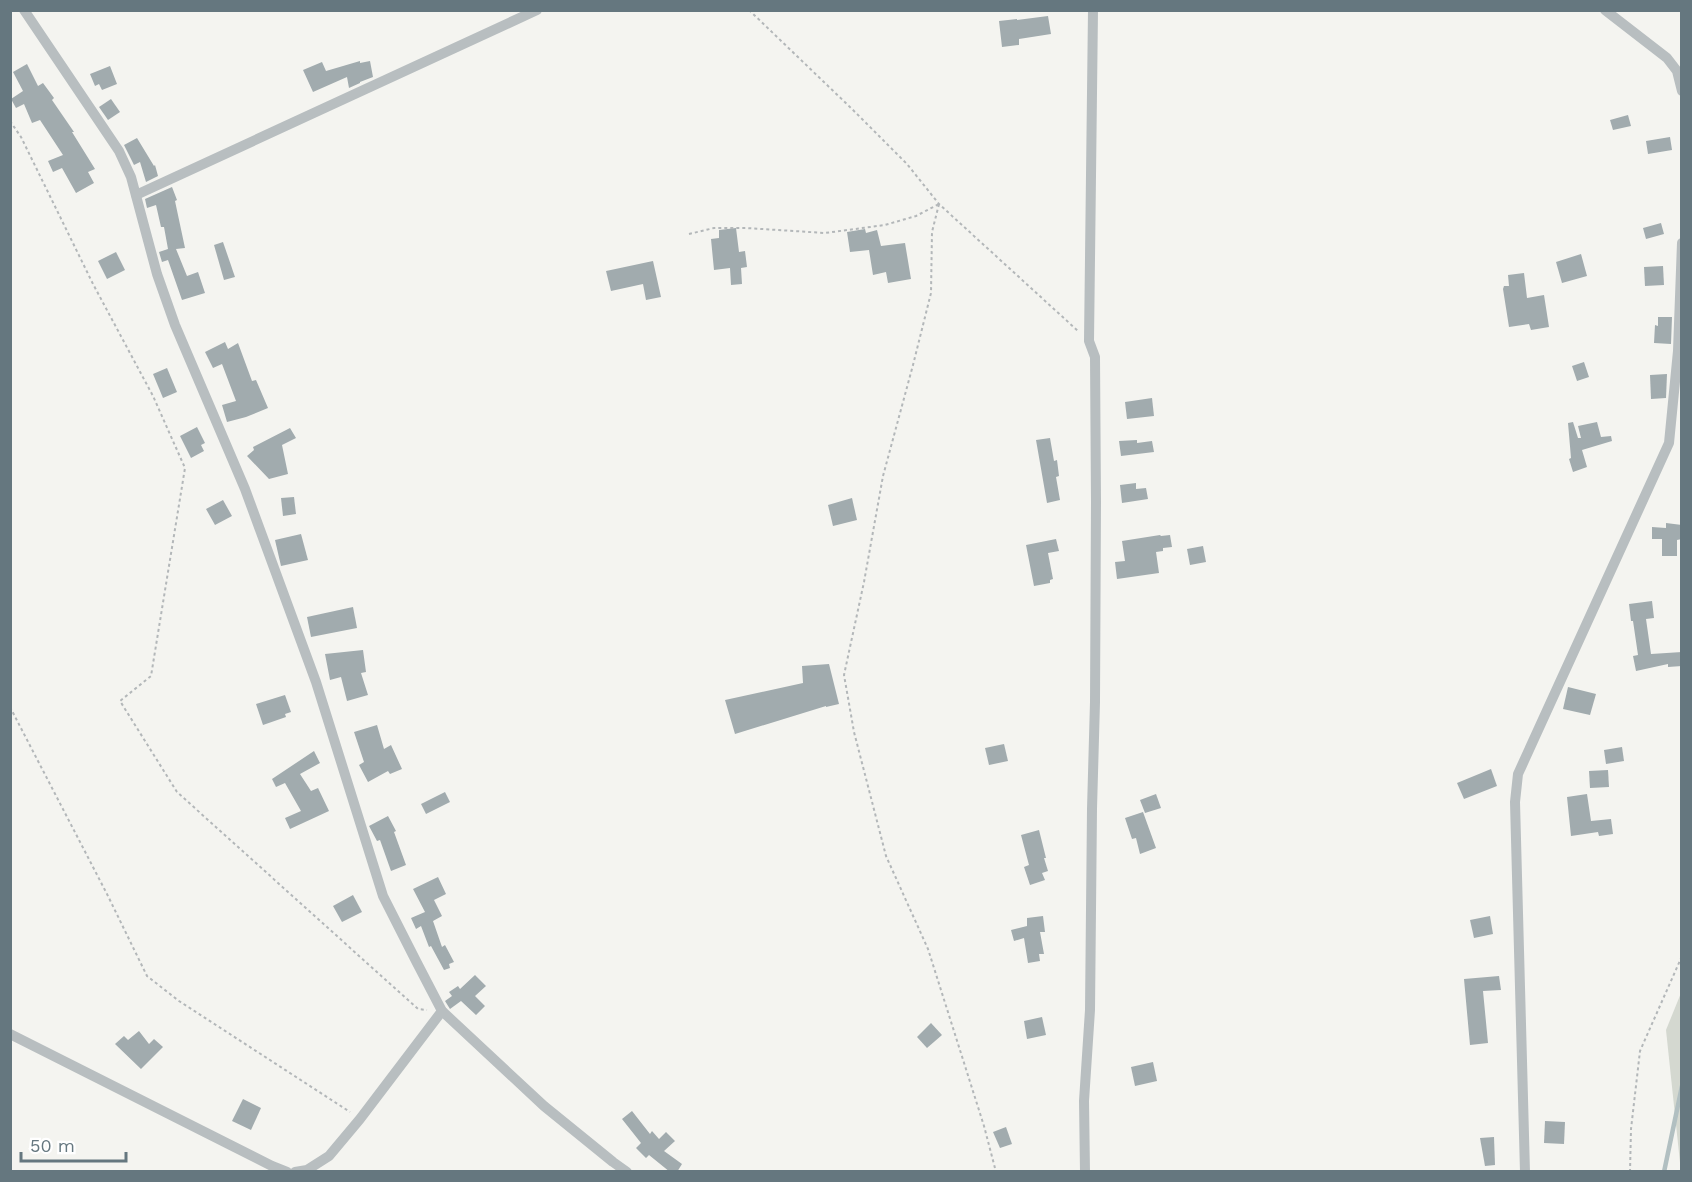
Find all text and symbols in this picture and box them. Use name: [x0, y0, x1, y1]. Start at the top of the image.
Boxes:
scale bar: [21, 1125, 126, 1163]
text: 50 m: [30, 1135, 75, 1156]

